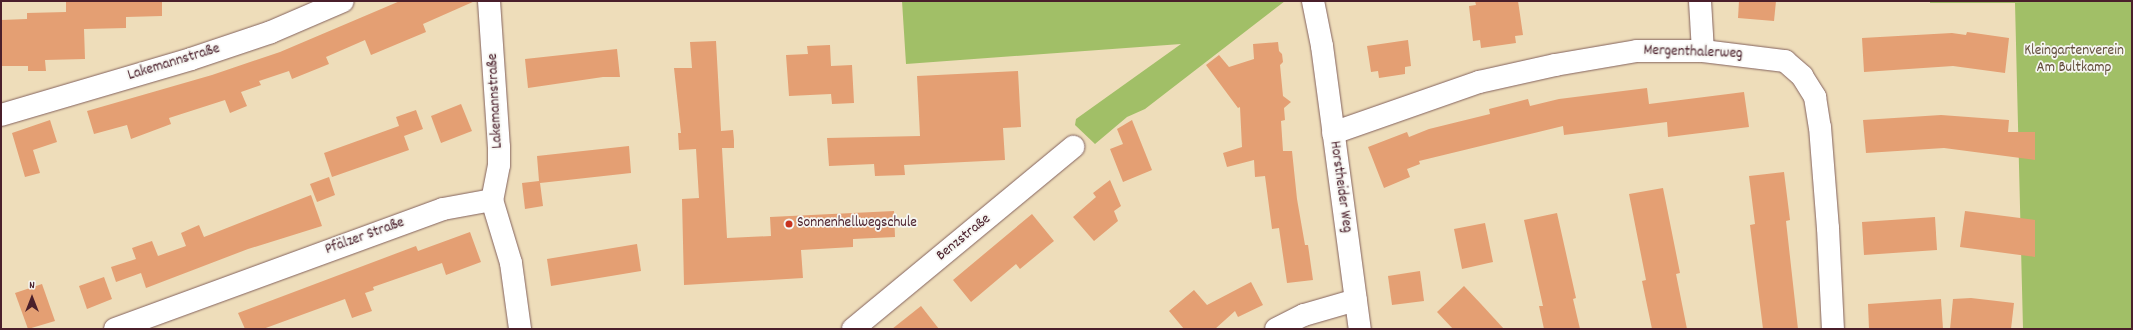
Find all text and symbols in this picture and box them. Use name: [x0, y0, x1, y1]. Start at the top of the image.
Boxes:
street label: Lakemannstraße: [126, 40, 222, 86]
street label: Mergenthalerweg: [1643, 42, 1743, 64]
park label: Kleingartenverein Am Bultkamp: [2024, 42, 2124, 77]
street label: Lakemannstraße: [485, 53, 507, 149]
street label: Horstheider Weg: [1325, 140, 1355, 234]
street label: Benzstraße: [933, 211, 995, 265]
street label: Pfälzer Straße: [323, 214, 407, 260]
place label: Sonnenhellwegschule: [797, 215, 917, 233]
marker: Sonnenhellwegschule: [784, 219, 794, 229]
north arrow: [12, 278, 52, 318]
text: N: [29, 278, 35, 294]

